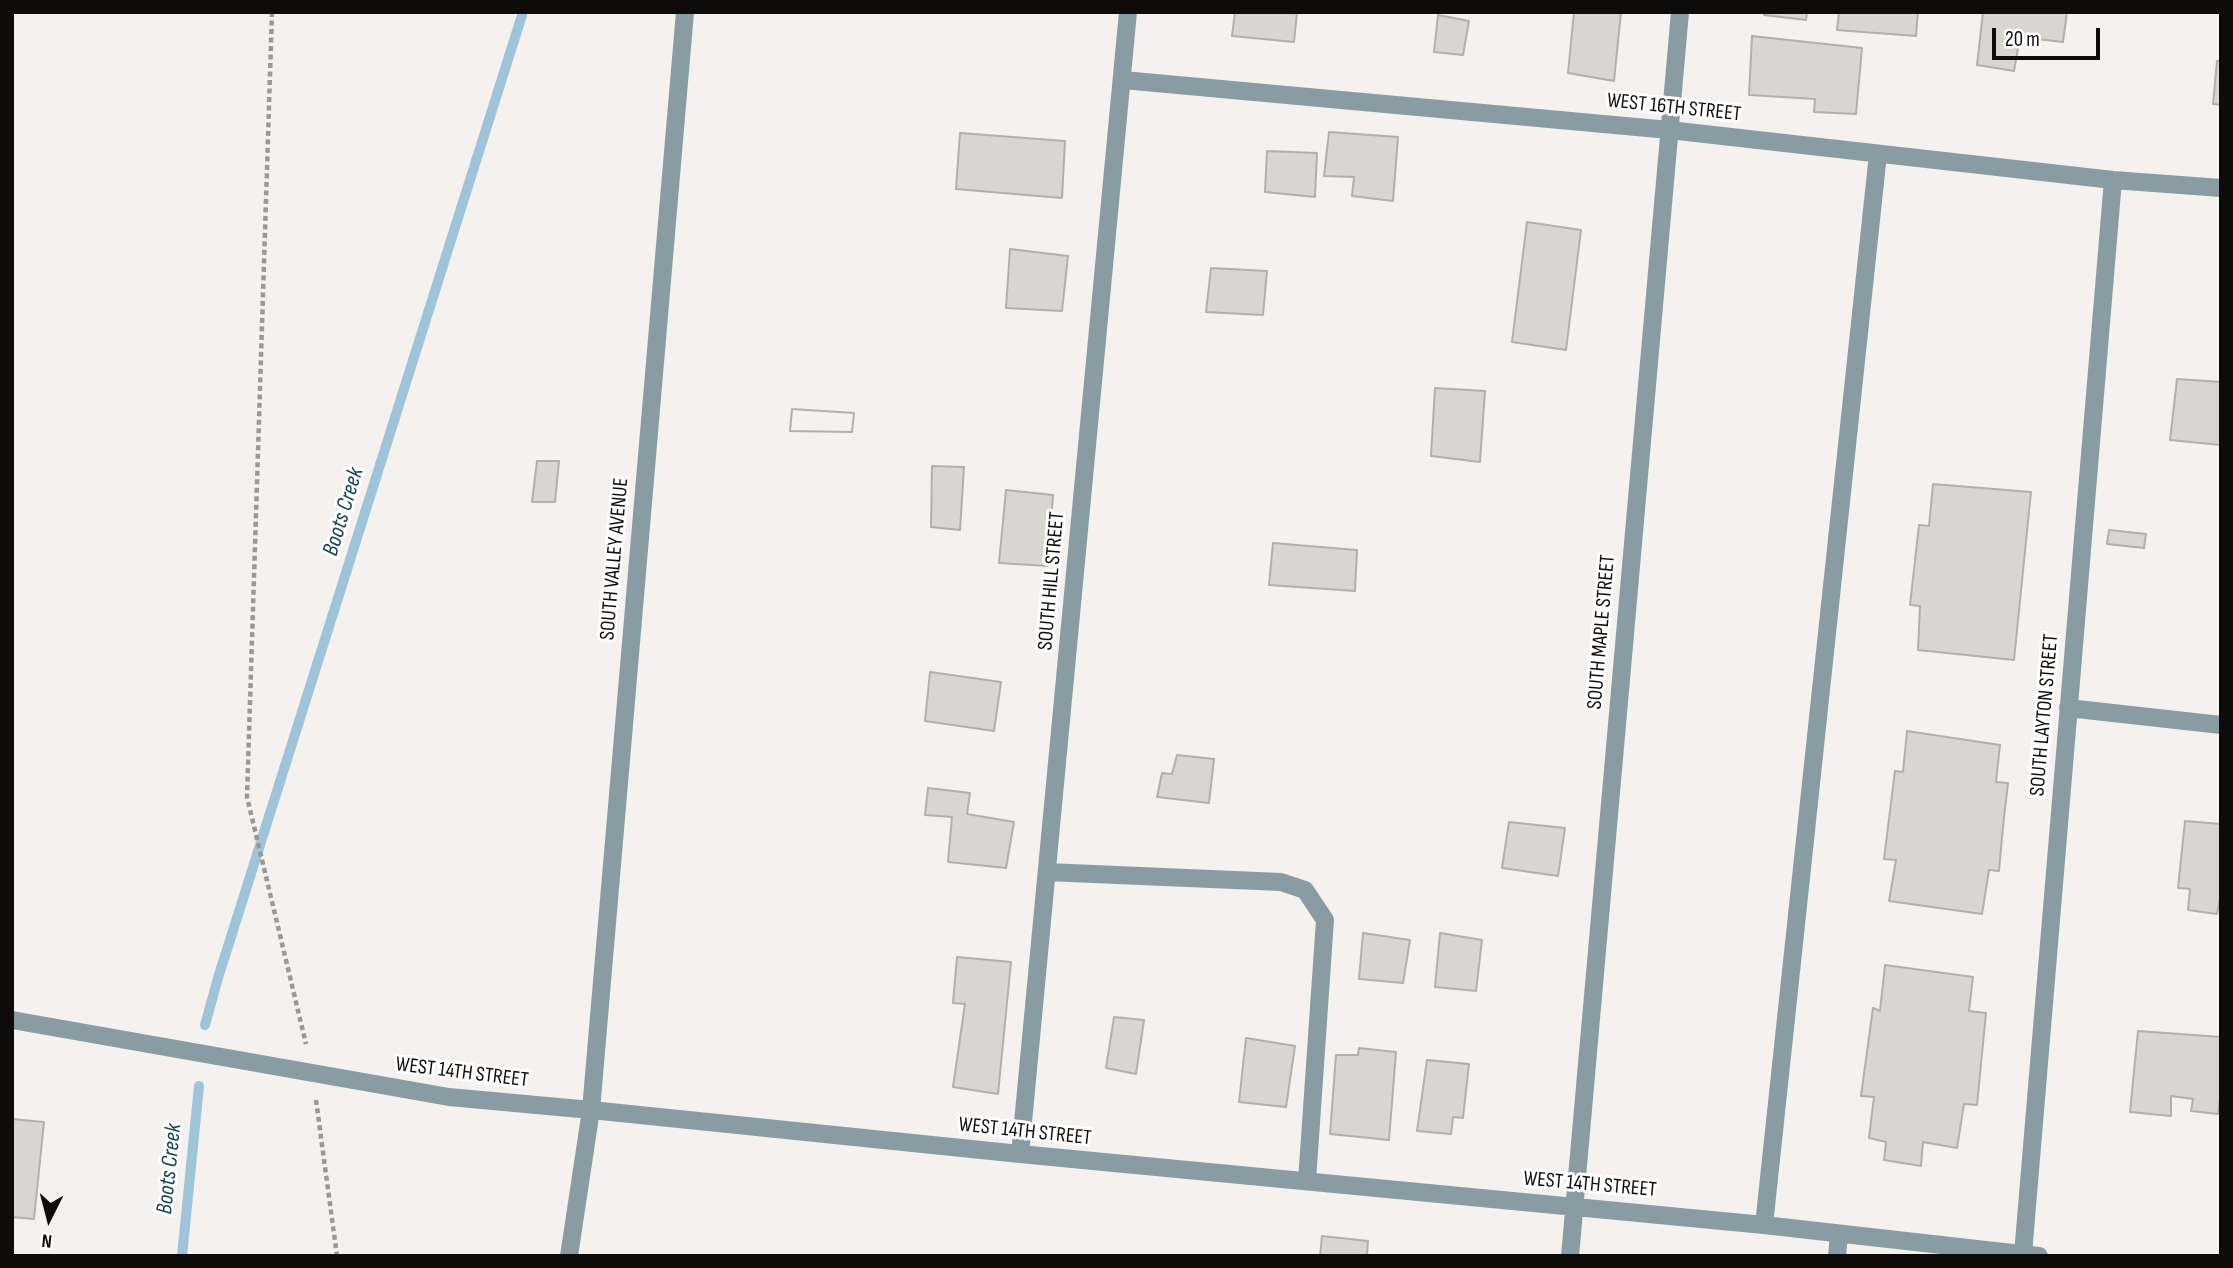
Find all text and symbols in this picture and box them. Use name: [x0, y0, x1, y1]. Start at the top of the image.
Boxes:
scale bar: [1995, 14, 2104, 58]
text: 20 m: [2005, 27, 2040, 52]
street label: WEST 16TH STREET: [1606, 88, 1742, 128]
water label: Boots Creek: [318, 465, 370, 559]
street label: SOUTH VALLEY AVENUE: [595, 477, 635, 641]
street label: SOUTH HILL STREET: [1033, 511, 1071, 651]
street label: SOUTH MAPLE STREET: [1583, 554, 1621, 710]
street label: SOUTH LAYTON STREET: [2025, 633, 2065, 797]
street label: WEST 14TH STREET: [394, 1052, 530, 1094]
street label: WEST 14TH STREET: [957, 1112, 1093, 1152]
water label: Boots Creek: [152, 1122, 188, 1216]
street label: WEST 14TH STREET: [1522, 1167, 1658, 1203]
north arrow: [14, 1184, 84, 1254]
text: N: [41, 1228, 53, 1252]

